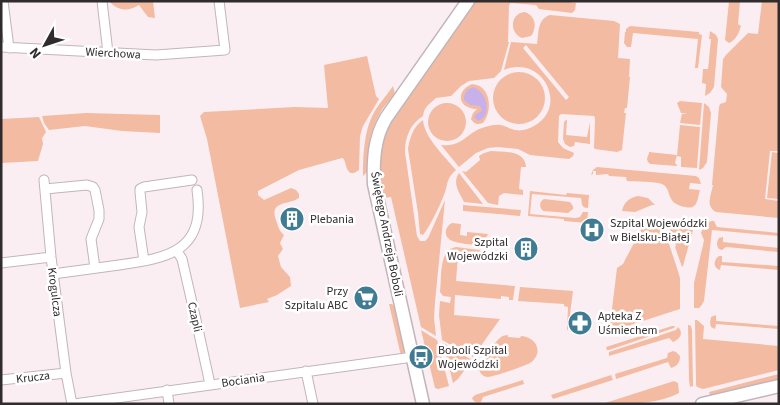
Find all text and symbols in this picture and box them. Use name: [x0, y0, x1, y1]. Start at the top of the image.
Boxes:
north arrow: [20, 20, 70, 70]
text: N: [25, 43, 46, 63]
street label: Wierchowa: [85, 44, 141, 63]
street label: Świętego Andrzeja Boboli: [366, 170, 407, 298]
building icon: Plebania: [279, 206, 305, 232]
place label: Plebania: [310, 211, 354, 228]
place label: Szpital Wojewódzki w Bielsku-Białej: [610, 215, 707, 246]
hospital icon: Szpital Wojewódzki w Bielsku-Białej: [579, 217, 605, 243]
place label: Szpital Wojewódzki: [447, 234, 508, 265]
building icon: Szpital Wojewódzki: [513, 236, 539, 262]
street label: Krogulcza: [43, 266, 66, 318]
place label: Przy Szpitalu ABC: [285, 283, 348, 314]
supermarket icon: Przy Szpitalu ABC: [353, 285, 379, 311]
street label: Czapli: [183, 300, 206, 334]
place label: Apteka Z Uśmiechem: [598, 308, 658, 339]
pharmacy icon: Apteka Z Uśmiechem: [567, 310, 593, 336]
place label: Boboli Szpital Wojewódzki: [438, 342, 507, 373]
bus stop icon: Boboli Szpital Wojewódzki: [408, 344, 434, 370]
street label: Krucza: [15, 367, 51, 388]
street label: Bociania: [220, 369, 266, 392]

